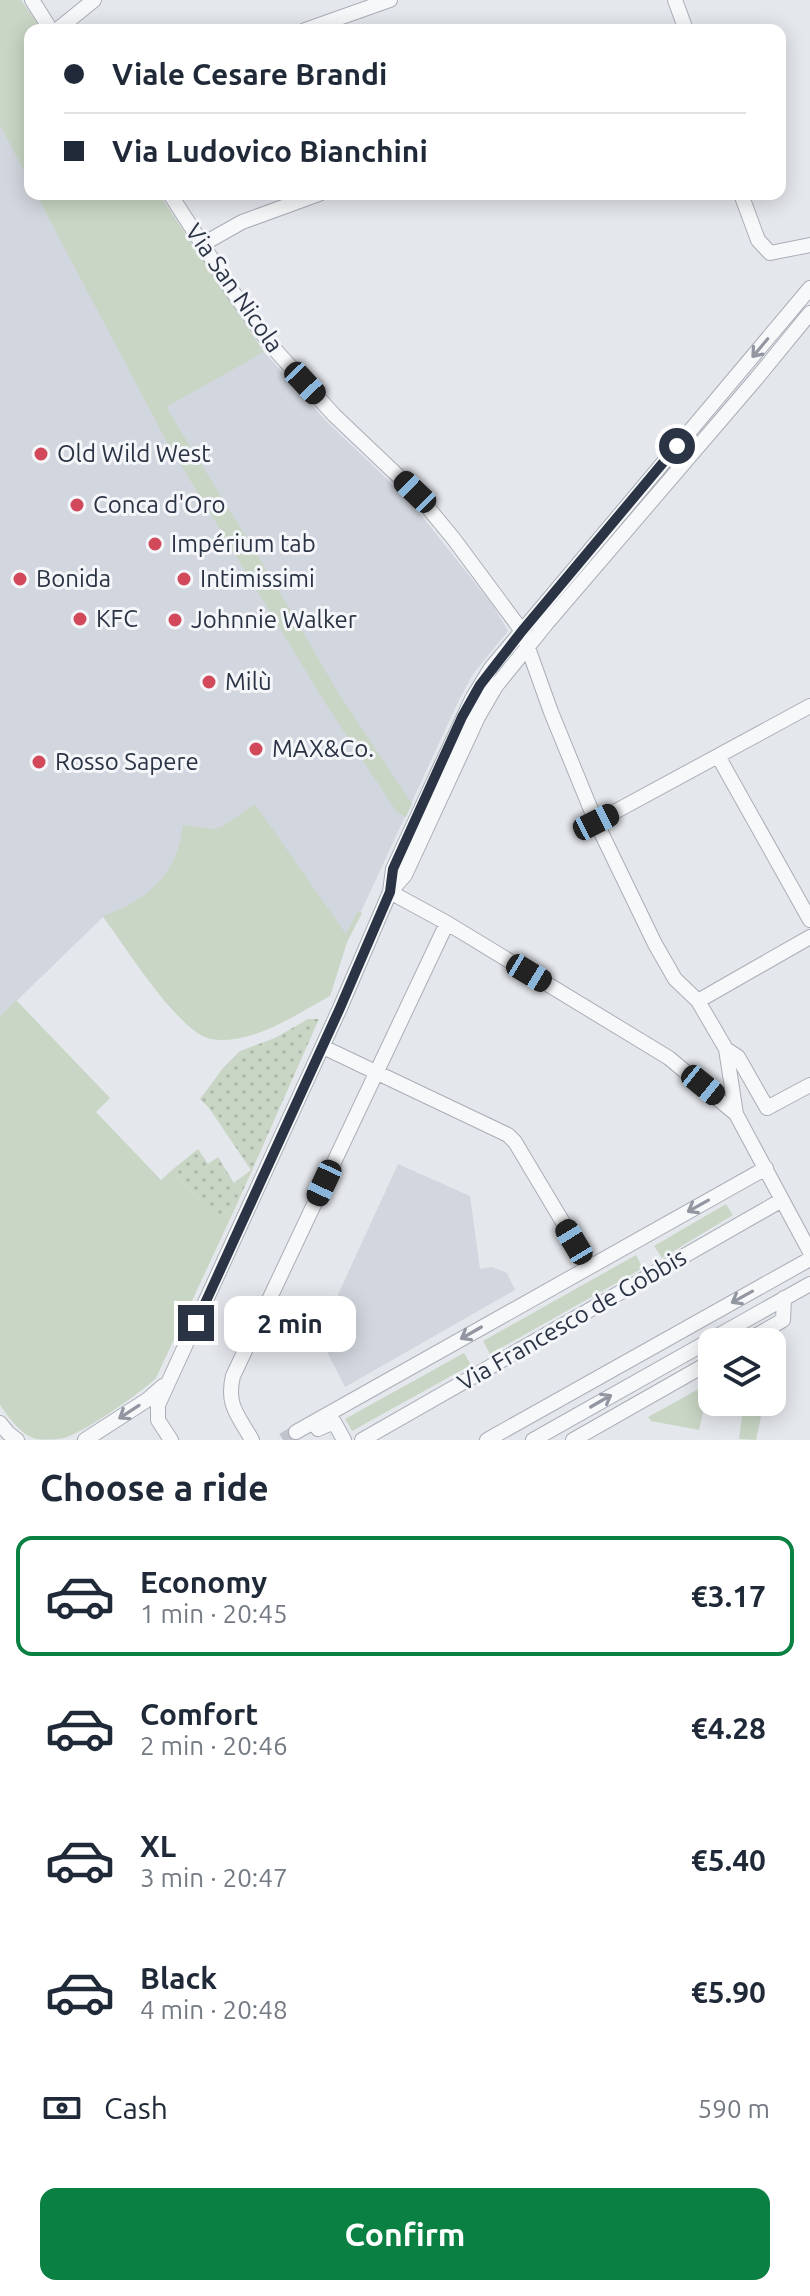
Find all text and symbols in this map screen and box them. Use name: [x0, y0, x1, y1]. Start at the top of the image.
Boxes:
text: Viale Cesare Brandi: [112, 57, 387, 91]
text: Via Ludovico Bianchini: [112, 134, 428, 168]
street label: Via San Nicola: [180, 218, 289, 357]
one-way arrow: [751, 337, 769, 357]
car: [280, 357, 330, 409]
route start: [659, 428, 695, 464]
place label: Old Wild West: [57, 440, 211, 467]
marker: Old Wild West: [32, 445, 50, 463]
car: [389, 467, 441, 517]
place label: Conca d'Oro: [93, 491, 226, 518]
marker: Conca d'Oro: [68, 496, 86, 514]
place label: Impérium tab: [171, 530, 316, 557]
marker: Impérium tab: [146, 535, 164, 553]
place label: Bonida: [36, 565, 111, 592]
place label: Intimissimi: [200, 565, 315, 592]
marker: Bonida: [11, 570, 29, 588]
marker: Intimissimi: [175, 570, 193, 588]
place label: KFC: [96, 605, 138, 632]
place label: Johnnie Walker: [191, 606, 357, 633]
marker: KFC: [71, 610, 89, 628]
marker: Johnnie Walker: [166, 611, 184, 629]
place label: Milù: [225, 668, 272, 695]
marker: Milù: [200, 673, 218, 691]
place label: MAX&Co.: [272, 735, 374, 762]
marker: MAX&Co.: [247, 740, 265, 758]
place label: Rosso Sapere: [55, 748, 199, 775]
marker: Rosso Sapere: [30, 753, 48, 771]
car: [569, 800, 623, 844]
car: [502, 950, 556, 996]
car: [677, 1061, 729, 1109]
car: [303, 1156, 345, 1210]
one-way arrow: [687, 1198, 710, 1214]
car: [551, 1215, 597, 1269]
street label: Via Francesco de Gobbis: [453, 1243, 691, 1396]
one-way arrow: [731, 1289, 754, 1305]
callout: 2 min: [224, 1295, 356, 1351]
route end: [178, 1305, 214, 1341]
text: 2 min: [257, 1309, 323, 1338]
one-way arrow: [460, 1325, 483, 1341]
map controls: [698, 1328, 786, 1416]
button: layers: [698, 1328, 786, 1416]
one-way arrow: [589, 1393, 612, 1409]
one-way arrow: [118, 1404, 140, 1420]
text: Choose a ride: [40, 1467, 269, 1508]
icon: car: [44, 1560, 116, 1632]
text: Economy: [140, 1565, 267, 1599]
text: €3.17: [691, 1579, 766, 1613]
text: 1 min · 20:45: [140, 1599, 288, 1628]
icon: car: [44, 1692, 116, 1764]
text: Comfort: [140, 1697, 258, 1731]
text: €4.28: [691, 1711, 766, 1745]
text: 2 min · 20:46: [140, 1731, 288, 1760]
icon: car: [44, 1824, 116, 1896]
text: XL: [140, 1829, 176, 1863]
text: €5.40: [691, 1843, 766, 1877]
text: 3 min · 20:47: [140, 1863, 288, 1892]
icon: car: [44, 1956, 116, 2028]
text: Black: [140, 1961, 217, 1995]
text: €5.90: [691, 1975, 766, 2009]
text: 4 min · 20:48: [140, 1995, 288, 2024]
icon: cash: [40, 2086, 84, 2130]
text: Cash: [104, 2091, 168, 2125]
text: 590 m: [698, 2094, 770, 2123]
button: Confirm: [40, 2188, 770, 2280]

